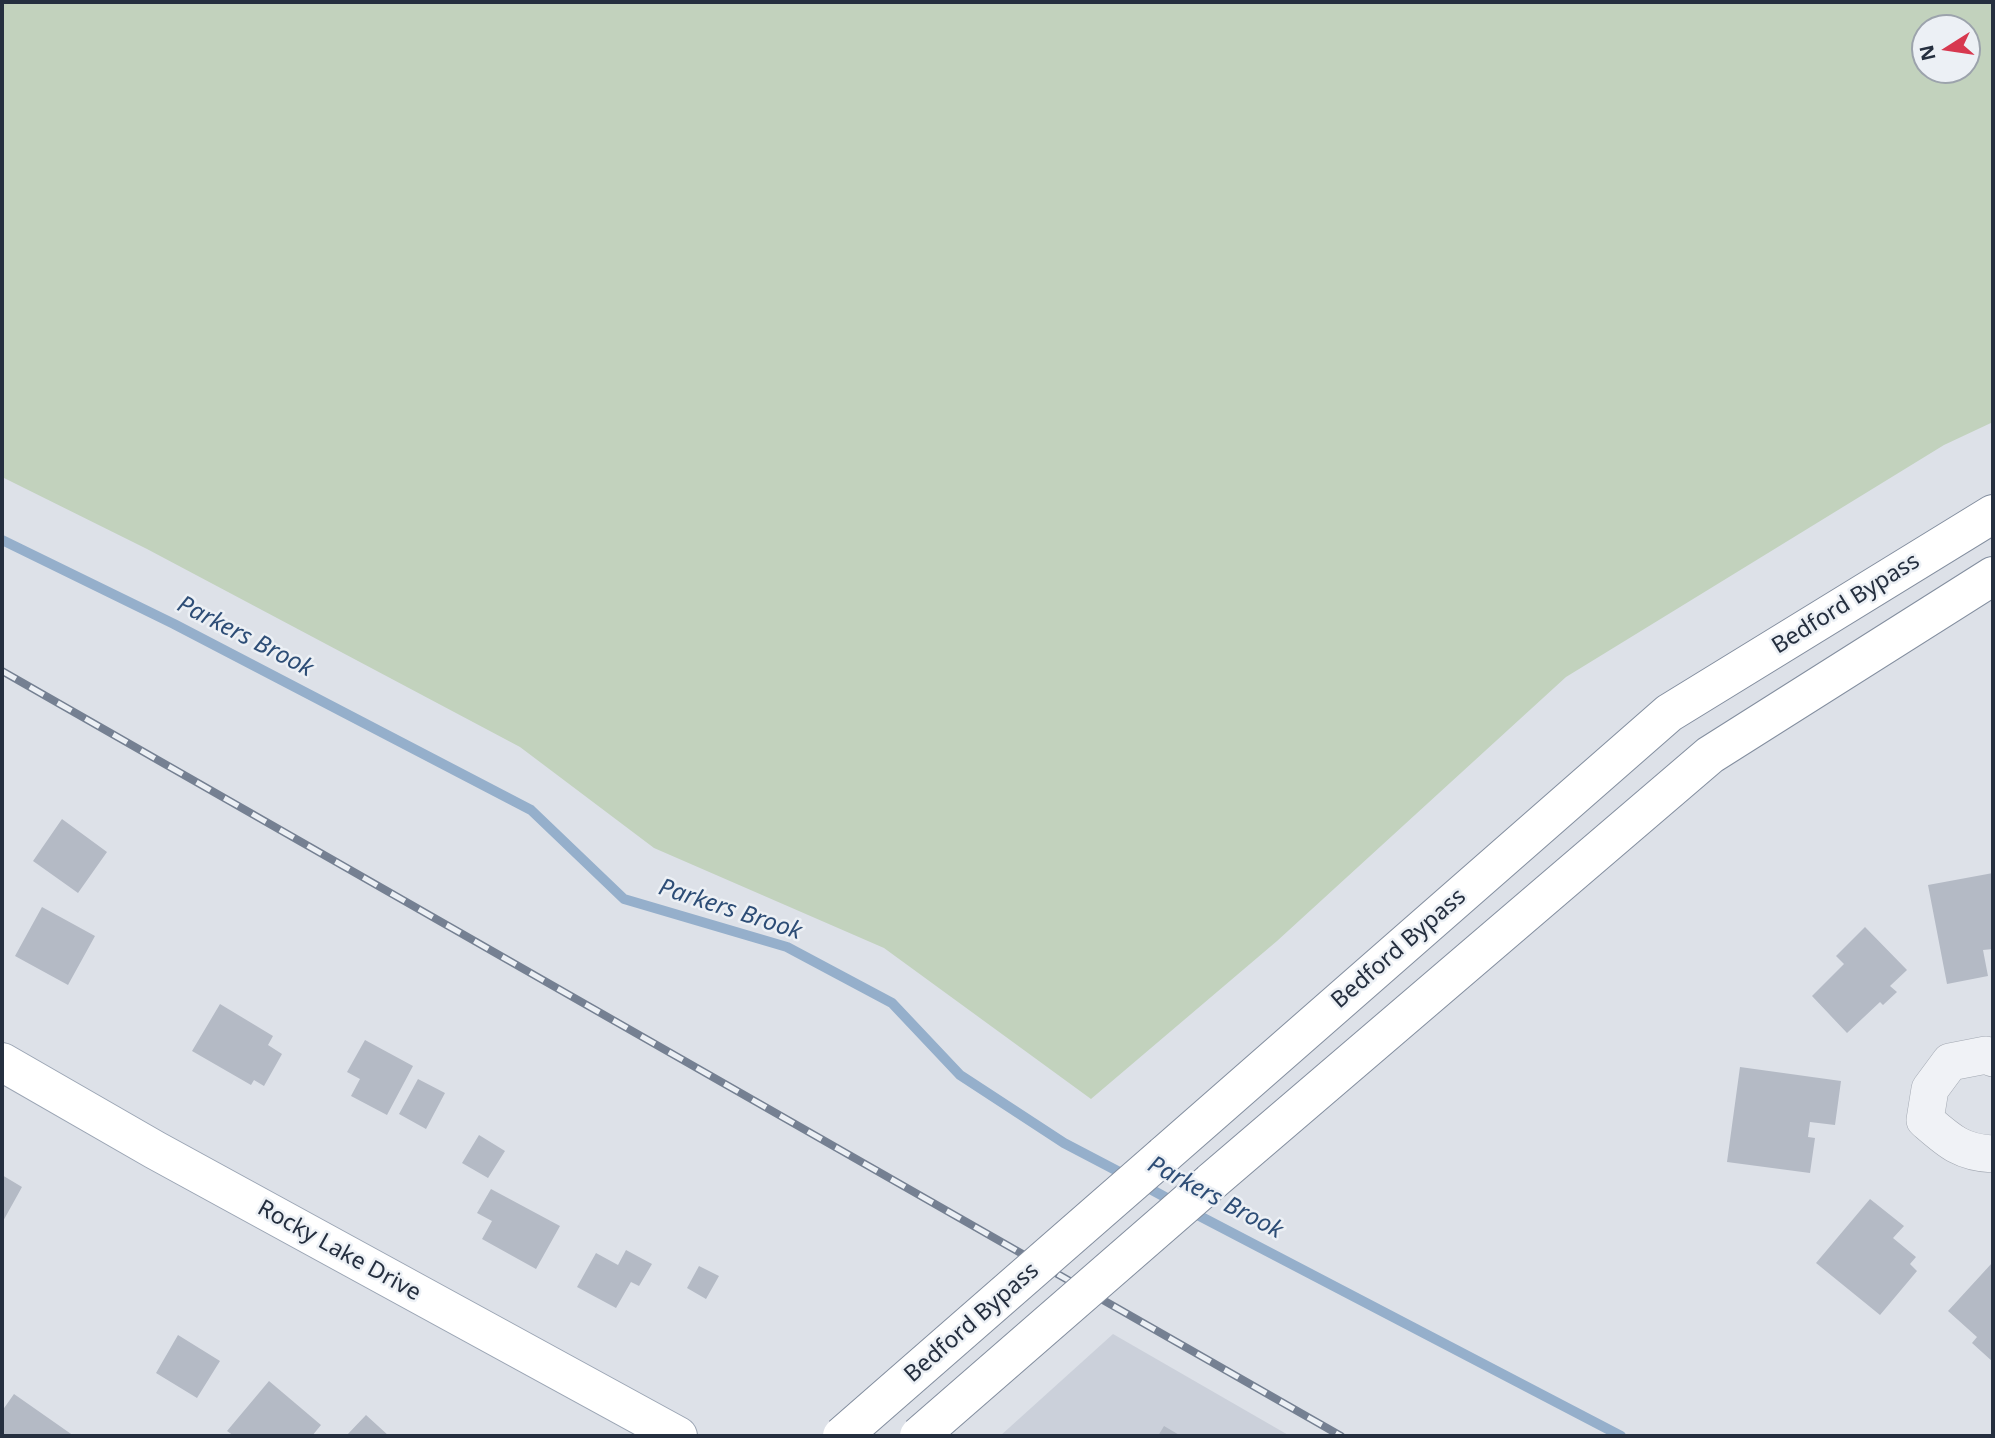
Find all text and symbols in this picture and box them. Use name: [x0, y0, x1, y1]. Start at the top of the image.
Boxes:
north arrow: [1911, 14, 1981, 84]
text: N: [1913, 43, 1942, 63]
street label: Bedford Bypass: [1767, 548, 1925, 660]
water label: Parkers Brook: [172, 590, 318, 684]
water label: Parkers Brook: [655, 873, 805, 947]
street label: Bedford Bypass: [1326, 883, 1472, 1015]
water label: Parkers Brook: [1143, 1150, 1287, 1246]
street label: Rocky Lake Drive: [253, 1195, 425, 1307]
street label: Bedford Bypass: [899, 1257, 1045, 1389]

